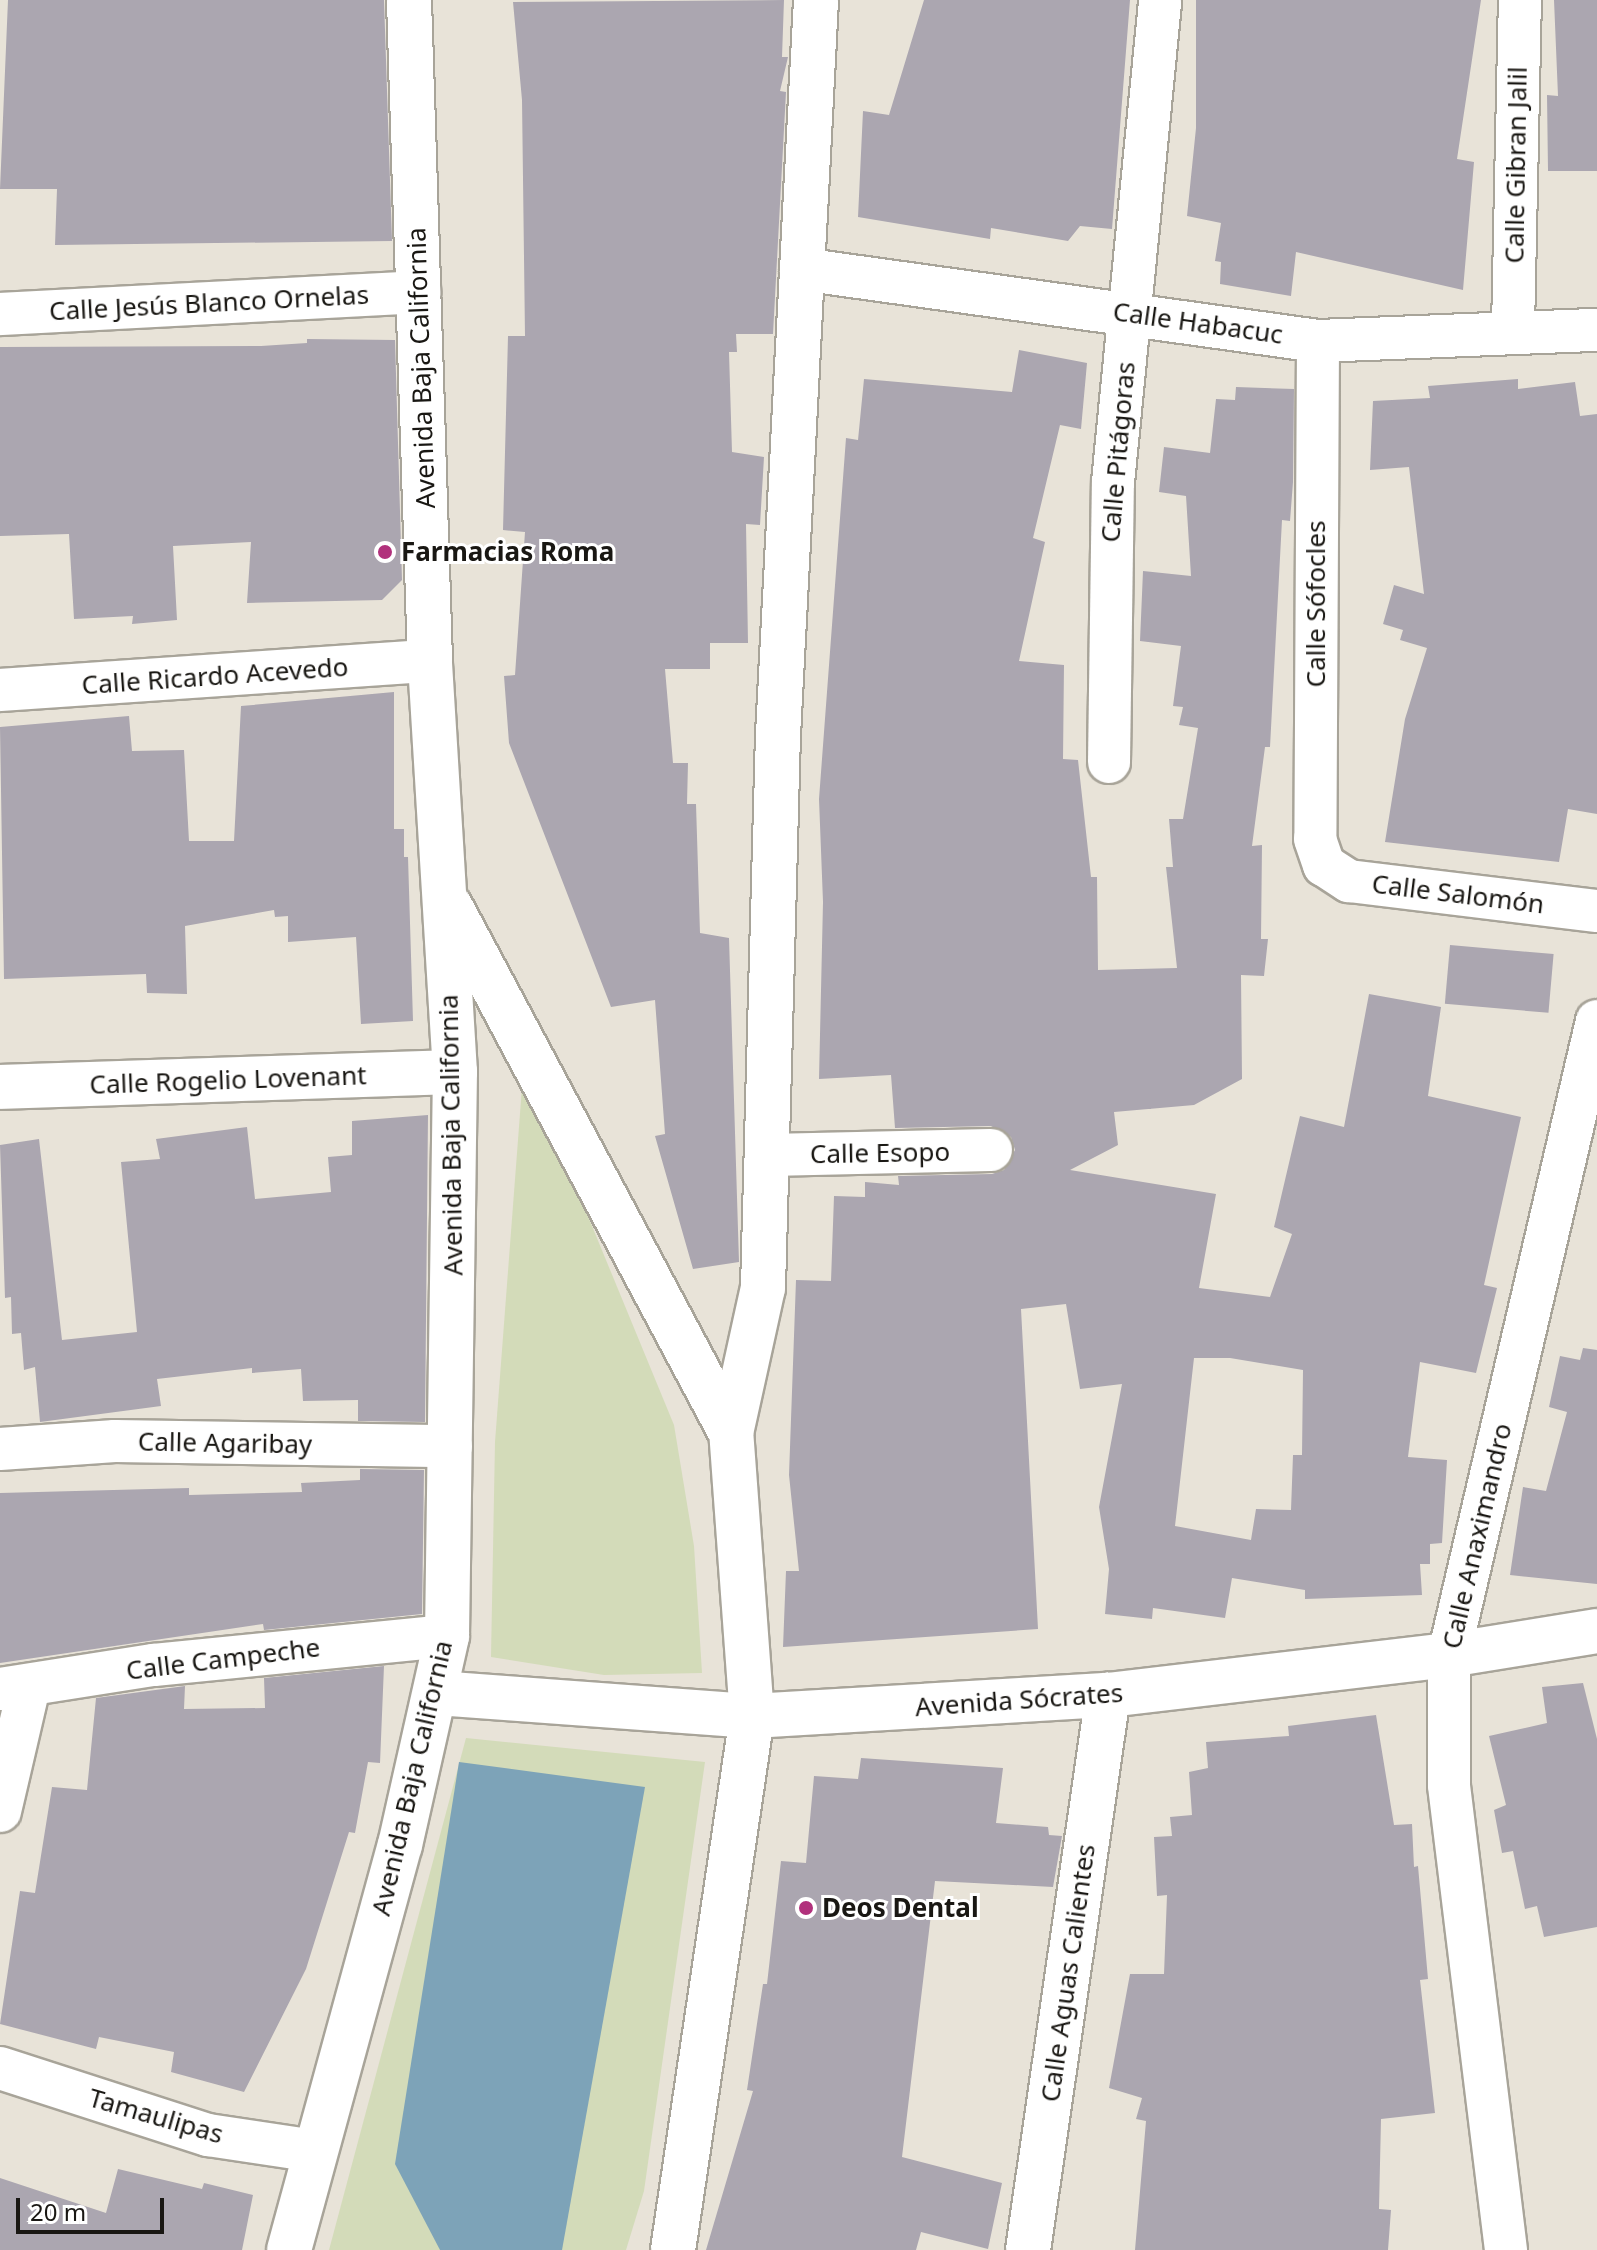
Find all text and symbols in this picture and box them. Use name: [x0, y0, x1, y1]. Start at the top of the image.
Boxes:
street label: Calle Gibran Jalil: [1499, 66, 1533, 264]
street label: Avenida Baja California: [401, 227, 441, 509]
street label: Calle Jesús Blanco Ornelas: [48, 279, 370, 327]
street label: Calle Habacuc: [1111, 296, 1285, 350]
street label: Calle Pitágoras: [1095, 360, 1141, 544]
street label: Calle Sófocles: [1300, 521, 1332, 687]
place label: Farmacias Roma: [401, 536, 614, 568]
marker: Farmacias Roma: [376, 543, 394, 561]
street label: Calle Ricardo Acevedo: [81, 651, 349, 701]
street label: Calle Salomón: [1370, 868, 1546, 920]
street label: Avenida Baja California: [433, 994, 469, 1276]
street label: Calle Rogelio Lovenant: [89, 1060, 367, 1100]
street label: Calle Esopo: [810, 1136, 950, 1170]
street label: Calle Anaximandro: [1436, 1420, 1518, 1652]
street label: Calle Agaribay: [138, 1426, 312, 1460]
street label: Calle Campeche: [124, 1632, 322, 1686]
street label: Avenida Baja California: [365, 1637, 459, 1919]
street label: Avenida Sócrates: [914, 1677, 1124, 1723]
street label: Calle Aguas Calientes: [1034, 1842, 1102, 2104]
place label: Deos Dental: [822, 1892, 979, 1924]
marker: Deos Dental: [797, 1899, 815, 1917]
street label: Tamaulipas: [85, 2082, 227, 2150]
scale bar: [20, 2182, 168, 2232]
text: 20 m: [30, 2195, 86, 2228]

